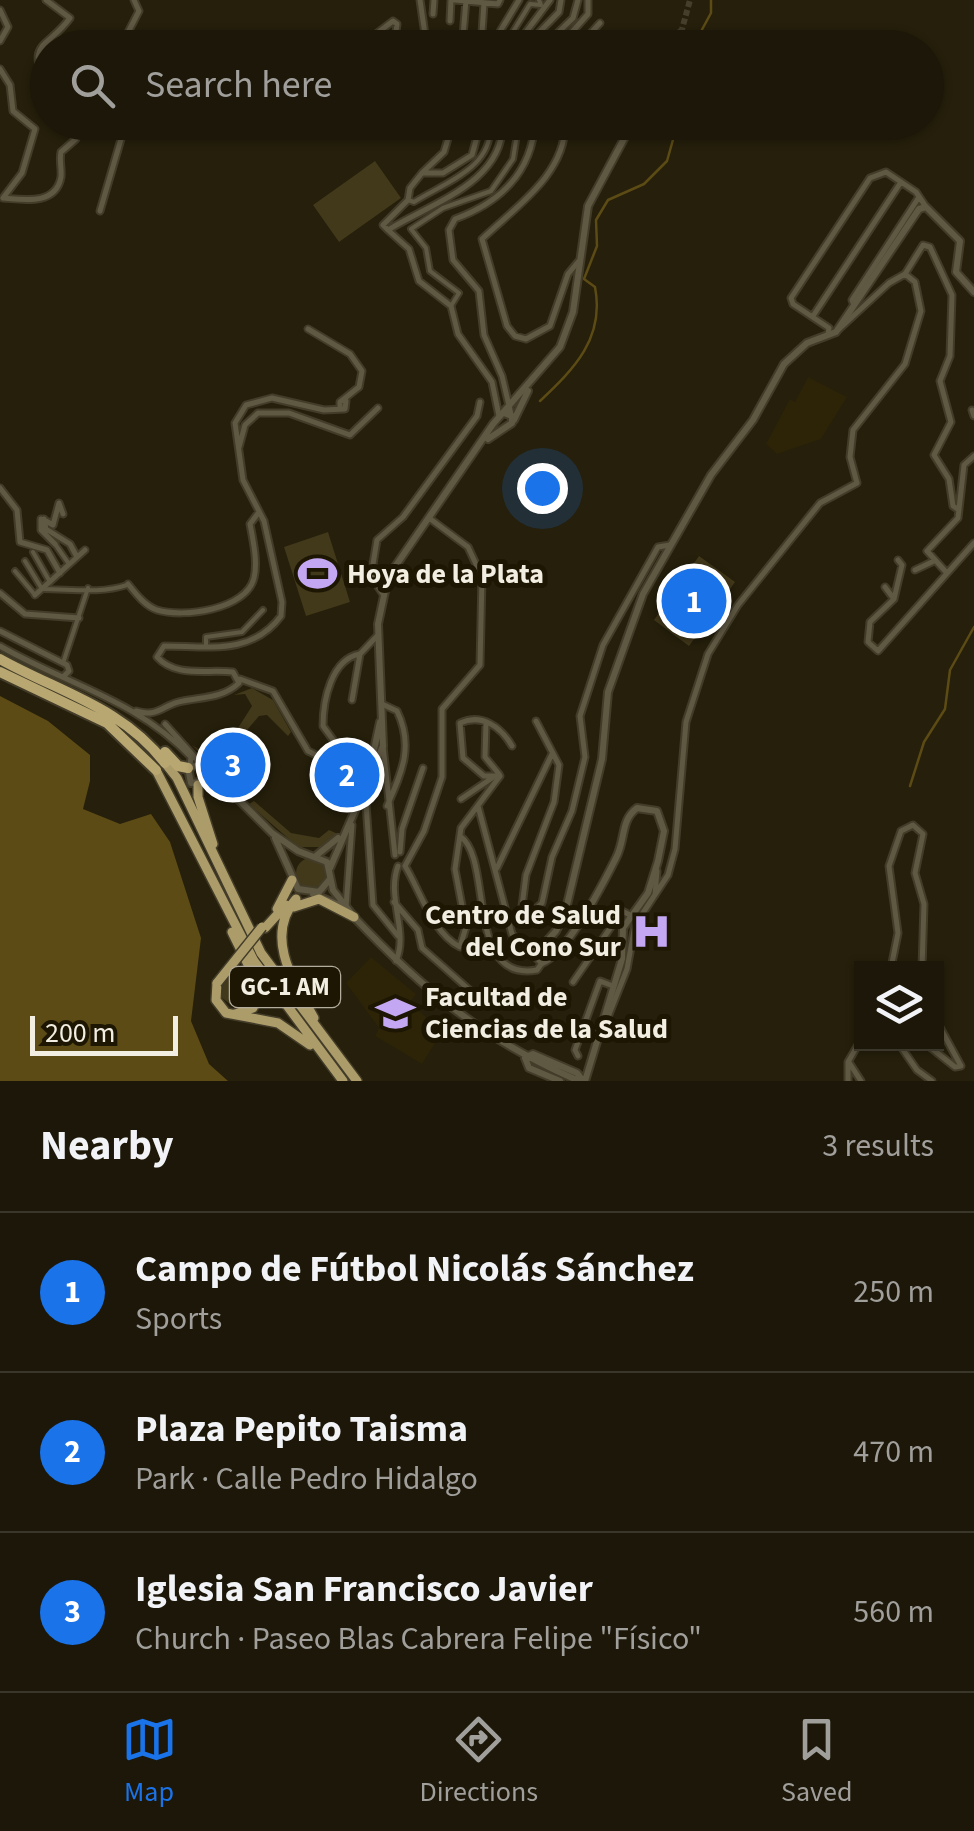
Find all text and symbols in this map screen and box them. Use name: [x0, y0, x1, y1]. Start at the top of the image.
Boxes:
search box: [30, 30, 944, 140]
icon: search: [65, 58, 120, 113]
text: Search here: [145, 58, 332, 112]
your location: [517, 463, 568, 514]
sports icon: Hoya de la Plata: [296, 553, 338, 595]
place label: Hoya de la Plata: [347, 554, 544, 594]
pin: 1: [662, 564, 726, 638]
pin: 3: [200, 728, 266, 802]
pin: 2: [314, 738, 380, 812]
place label: Centro de Salud del Cono Sur: [425, 895, 622, 967]
hospital icon: Centro de Salud del Cono Sur: [630, 910, 672, 952]
map controls: [854, 961, 944, 1051]
button: layers: [854, 961, 944, 1051]
road number: GC-1 AM: [230, 967, 340, 1007]
place label: Facultad de Ciencias de la Salud: [425, 977, 668, 1049]
school or university icon: Facultad de Ciencias de la Salud: [374, 992, 416, 1034]
scale bar: [30, 1011, 178, 1056]
text: 200 m: [45, 1013, 116, 1053]
text: Nearby: [40, 1116, 174, 1176]
text: 3 results: [822, 1123, 934, 1169]
text: Campo de Fútbol Nicolás Sánchez: [135, 1242, 694, 1296]
text: 1: [64, 1269, 81, 1315]
text: 250 m: [853, 1269, 934, 1315]
text: Sports: [135, 1296, 222, 1342]
text: Plaza Pepito Taisma: [135, 1402, 468, 1456]
text: 2: [64, 1429, 81, 1475]
text: 470 m: [853, 1429, 934, 1475]
text: Park · Calle Pedro Hidalgo: [135, 1456, 478, 1502]
text: Iglesia San Francisco Javier: [135, 1562, 593, 1616]
text: 3: [64, 1589, 81, 1635]
text: 560 m: [853, 1589, 934, 1635]
text: Church · Paseo Blas Cabrera Felipe "Físico": [135, 1616, 702, 1662]
tab: Map: [122, 1712, 177, 1812]
tab: Directions: [420, 1712, 538, 1812]
tab: Saved: [781, 1712, 852, 1812]

